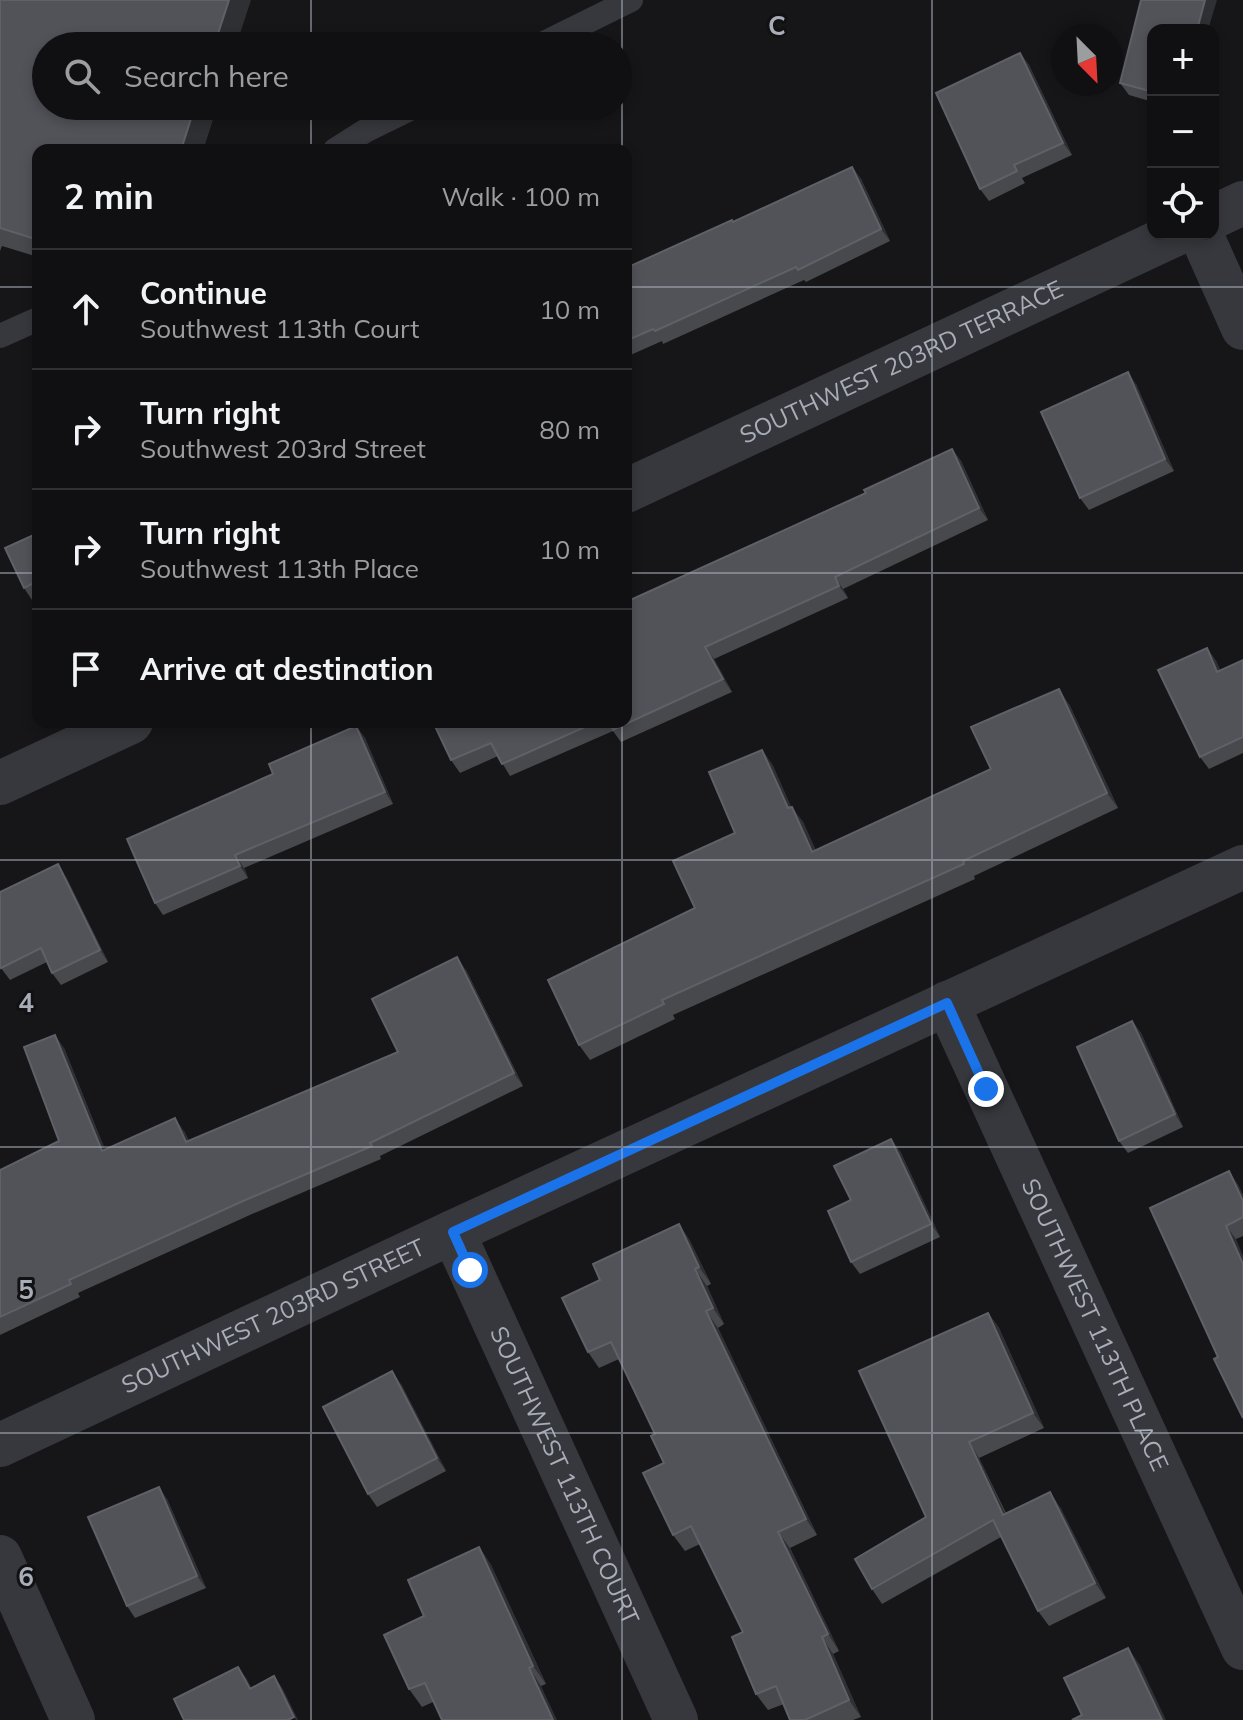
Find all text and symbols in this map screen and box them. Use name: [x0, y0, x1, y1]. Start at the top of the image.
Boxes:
text: C: [768, 9, 786, 42]
north arrow: [1051, 24, 1123, 96]
map controls: [1147, 24, 1219, 240]
button: +: [1147, 24, 1219, 96]
search box: [32, 32, 632, 120]
icon: search: [60, 54, 104, 98]
text: Search here: [124, 57, 289, 95]
button: −: [1147, 96, 1219, 168]
button: locate: [1147, 168, 1219, 240]
text: 2 min: [64, 175, 154, 218]
text: Walk · 100 m: [441, 180, 600, 213]
street label: SOUTHWEST 203RD TERRACE: [735, 273, 1067, 450]
text: Continue: [140, 274, 267, 312]
icon: ahead: [64, 287, 108, 331]
text: 10 m: [539, 293, 600, 326]
text: Southwest 113th Court: [140, 312, 419, 345]
text: Turn right: [140, 394, 280, 432]
icon: right: [64, 407, 108, 451]
text: 80 m: [539, 413, 600, 446]
text: Southwest 203rd Street: [140, 432, 426, 465]
text: Turn right: [140, 514, 280, 552]
icon: right: [64, 527, 108, 571]
text: 10 m: [539, 533, 600, 566]
text: Southwest 113th Place: [140, 552, 419, 585]
icon: arrive: [64, 647, 108, 691]
text: Arrive at destination: [140, 650, 434, 688]
text: 4: [18, 986, 34, 1019]
route end: [968, 1071, 1004, 1107]
street label: SOUTHWEST 113TH PLACE: [1016, 1173, 1176, 1475]
street label: SOUTHWEST 203RD STREET: [116, 1231, 430, 1400]
route start: [452, 1252, 488, 1288]
text: 5: [18, 1273, 34, 1306]
street label: SOUTHWEST 113TH COURT: [484, 1321, 647, 1630]
text: 6: [18, 1560, 34, 1593]

